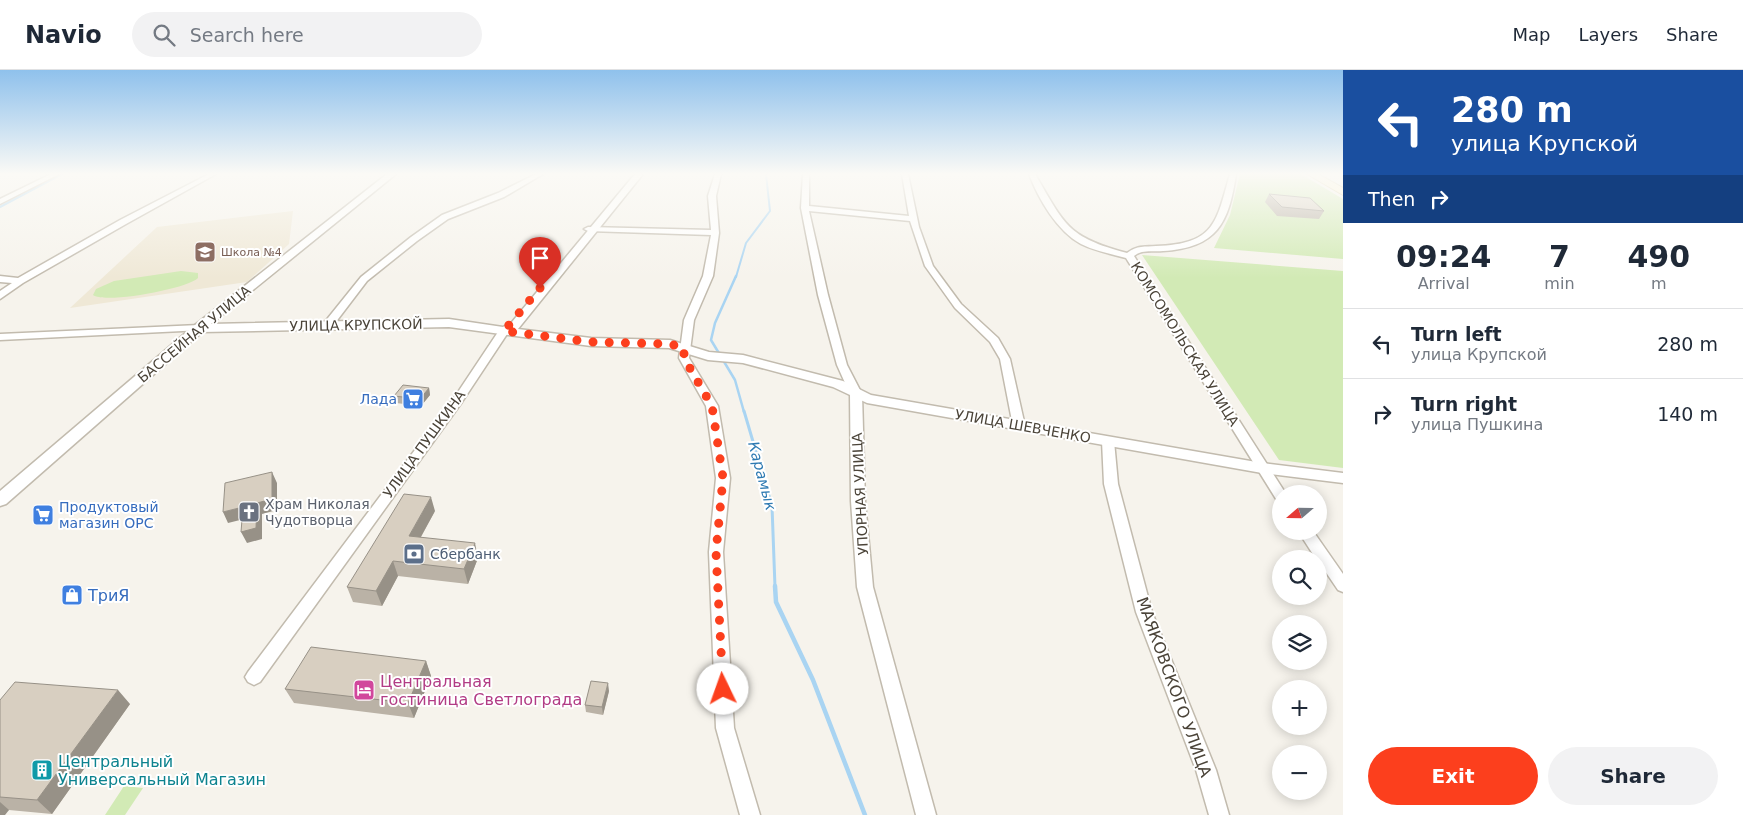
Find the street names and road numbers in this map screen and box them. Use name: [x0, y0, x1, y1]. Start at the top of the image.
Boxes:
street label: КОМСОМОЛЬСКАЯ УЛИЦА: [1128, 259, 1242, 429]
street label: БАССЕЙНАЯ УЛИЦА: [134, 281, 254, 386]
street label: УЛИЦА КРУПСКОЙ: [289, 315, 423, 334]
street label: УЛИЦА ПУШКИНА: [380, 387, 469, 501]
street label: УЛИЦА ШЕВЧЕНКО: [954, 406, 1092, 446]
street label: УПОРНАЯ УЛИЦА: [849, 432, 871, 556]
street label: МАЯКОВСКОГО УЛИЦА: [1132, 594, 1216, 780]

